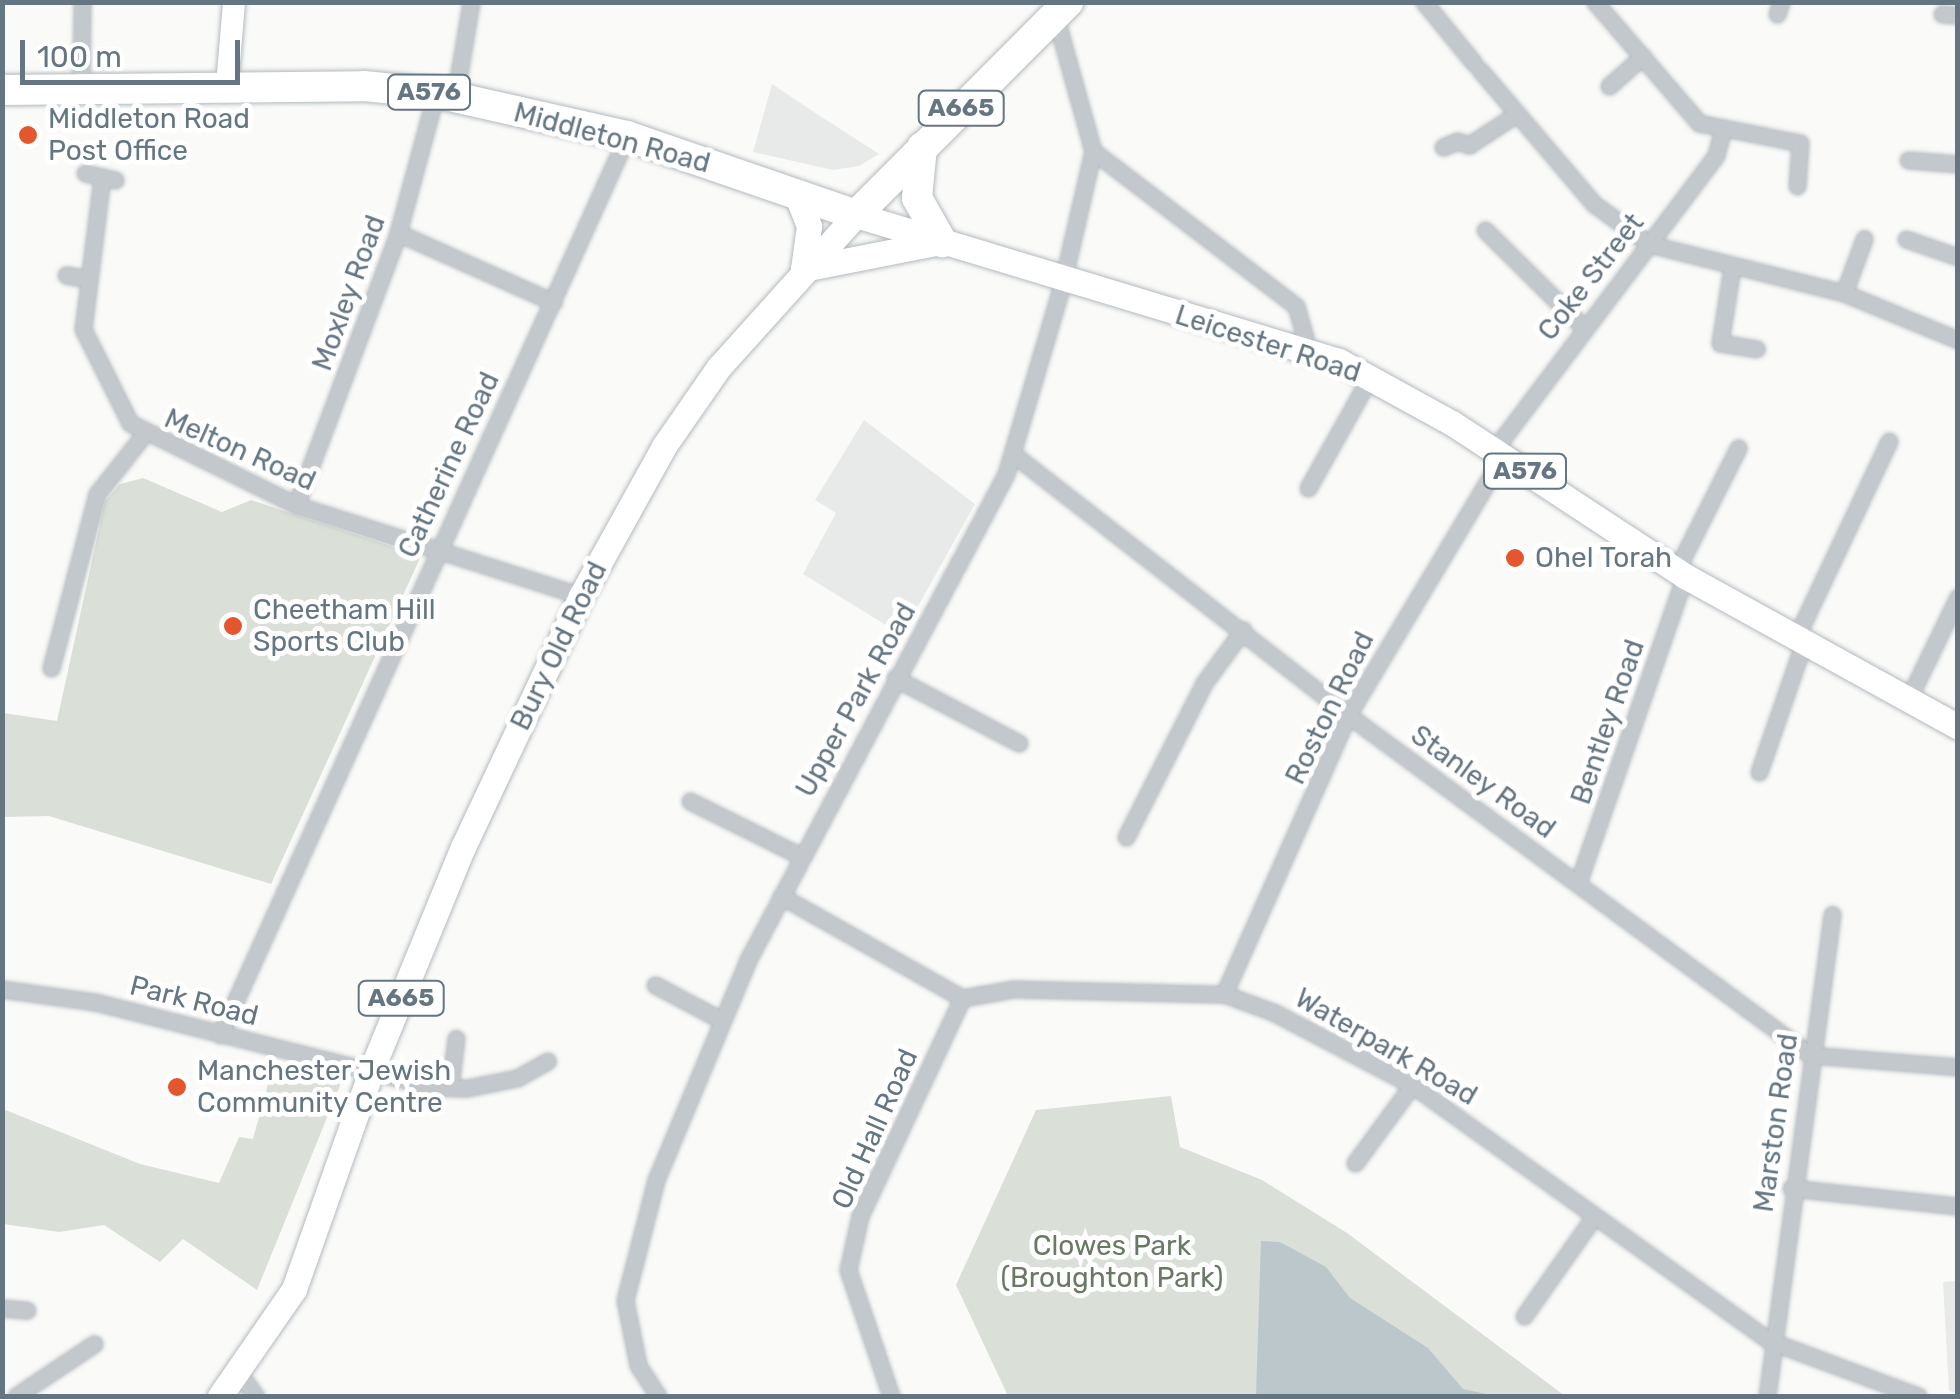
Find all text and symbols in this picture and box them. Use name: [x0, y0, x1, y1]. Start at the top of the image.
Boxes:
scale bar: [25, 20, 245, 82]
text: 100 m: [37, 39, 122, 75]
road number: A576: [386, 72, 472, 112]
road number: A665: [916, 88, 1006, 128]
street label: Middleton Road: [510, 96, 714, 180]
place label: Middleton Road Post Office: [48, 102, 250, 168]
marker: Middleton Road Post Office: [17, 124, 39, 146]
street label: Coke Street: [1531, 207, 1651, 347]
street label: Moxley Road: [305, 210, 393, 376]
street label: Leicester Road: [1171, 298, 1365, 390]
street label: Catherine Road: [391, 367, 507, 563]
street label: Melton Road: [159, 402, 321, 498]
road number: A576: [1482, 451, 1568, 491]
place label: Ohel Torah: [1535, 541, 1673, 575]
marker: Ohel Torah: [1504, 547, 1526, 569]
street label: Bury Old Road: [504, 556, 614, 736]
place label: Cheetham Hill Sports Club: [253, 593, 436, 659]
street label: Upper Park Road: [789, 597, 923, 803]
marker: Cheetham Hill Sports Club: [222, 615, 244, 637]
street label: Roston Road: [1279, 626, 1381, 790]
street label: Bentley Road: [1564, 635, 1652, 809]
street label: Stanley Road: [1404, 718, 1562, 846]
street label: Park Road: [126, 969, 262, 1033]
road number: A665: [356, 978, 446, 1018]
street label: Waterpark Road: [1289, 981, 1483, 1113]
street label: Marston Road: [1747, 1032, 1805, 1214]
street label: Old Hall Road: [825, 1044, 925, 1214]
place label: Manchester Jewish Community Centre: [197, 1054, 452, 1120]
marker: Manchester Jewish Community Centre: [166, 1076, 188, 1098]
park label: Clowes Park (Broughton Park): [1001, 1229, 1223, 1295]

